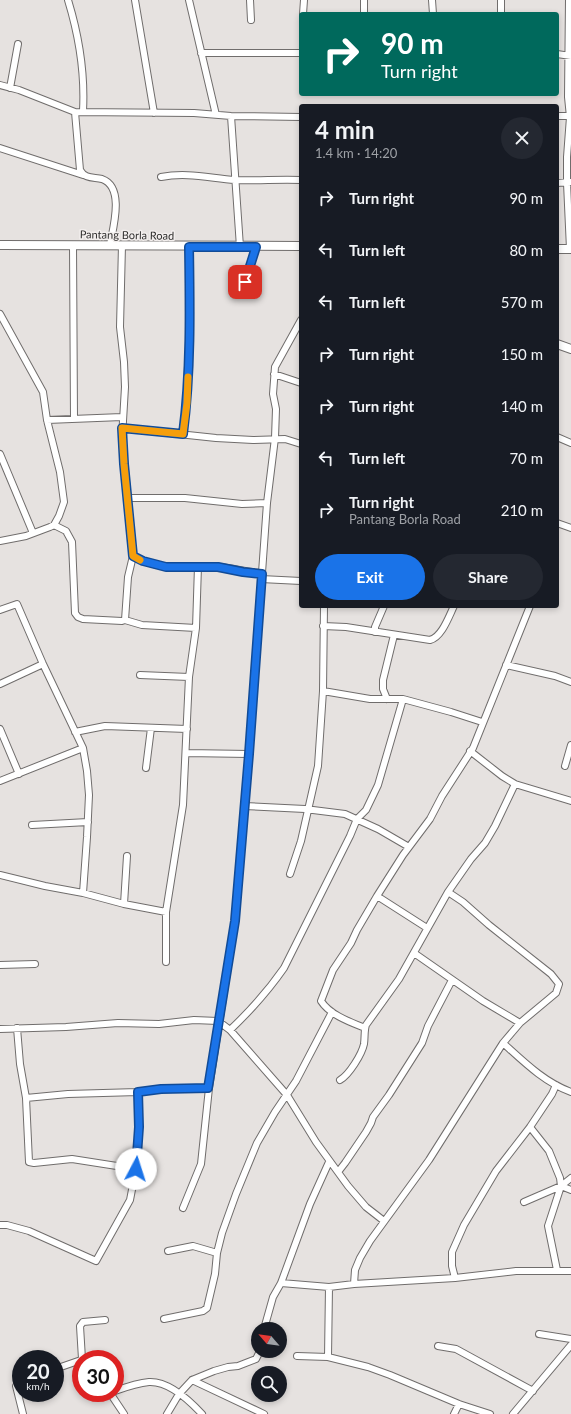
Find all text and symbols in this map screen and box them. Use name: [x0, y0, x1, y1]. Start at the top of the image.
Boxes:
text: 90 m: [381, 26, 444, 60]
icon: right: [315, 28, 367, 80]
text: Turn right: [381, 60, 458, 82]
text: 4 min: [315, 115, 375, 144]
button: close: [501, 117, 543, 159]
text: 1.4 km · 14:20: [315, 145, 397, 161]
icon: right: [315, 187, 337, 209]
text: Turn right: [349, 189, 414, 207]
text: 90 m: [509, 189, 543, 207]
street label: Pantang Borla Road: [80, 227, 174, 242]
icon: left: [315, 239, 337, 261]
text: Turn left: [349, 241, 405, 259]
text: 80 m: [509, 241, 543, 259]
pin: [228, 265, 262, 299]
icon: arrive: [234, 271, 256, 293]
icon: left: [315, 291, 337, 313]
text: Turn left: [349, 293, 405, 311]
text: 570 m: [501, 293, 543, 311]
icon: right: [315, 343, 337, 365]
text: Turn right: [349, 345, 414, 363]
text: 150 m: [501, 345, 543, 363]
icon: right: [315, 395, 337, 417]
text: Turn right: [349, 397, 414, 415]
text: 140 m: [501, 397, 543, 415]
icon: left: [315, 447, 337, 469]
text: Turn left: [349, 449, 405, 467]
text: 70 m: [509, 449, 543, 467]
text: Turn right: [349, 493, 414, 511]
icon: right: [315, 499, 337, 521]
text: 210 m: [501, 501, 543, 519]
text: Pantang Borla Road: [349, 511, 461, 527]
button: Exit: [315, 554, 425, 600]
button: Share: [433, 554, 543, 600]
position arrow: [115, 1148, 157, 1190]
north arrow: [251, 1322, 287, 1358]
map controls: [251, 1322, 287, 1402]
speed limit sign: 30: [72, 1350, 124, 1402]
text: 20: [26, 1359, 50, 1383]
button: search: [251, 1366, 287, 1402]
text: km/h: [26, 1380, 50, 1392]

